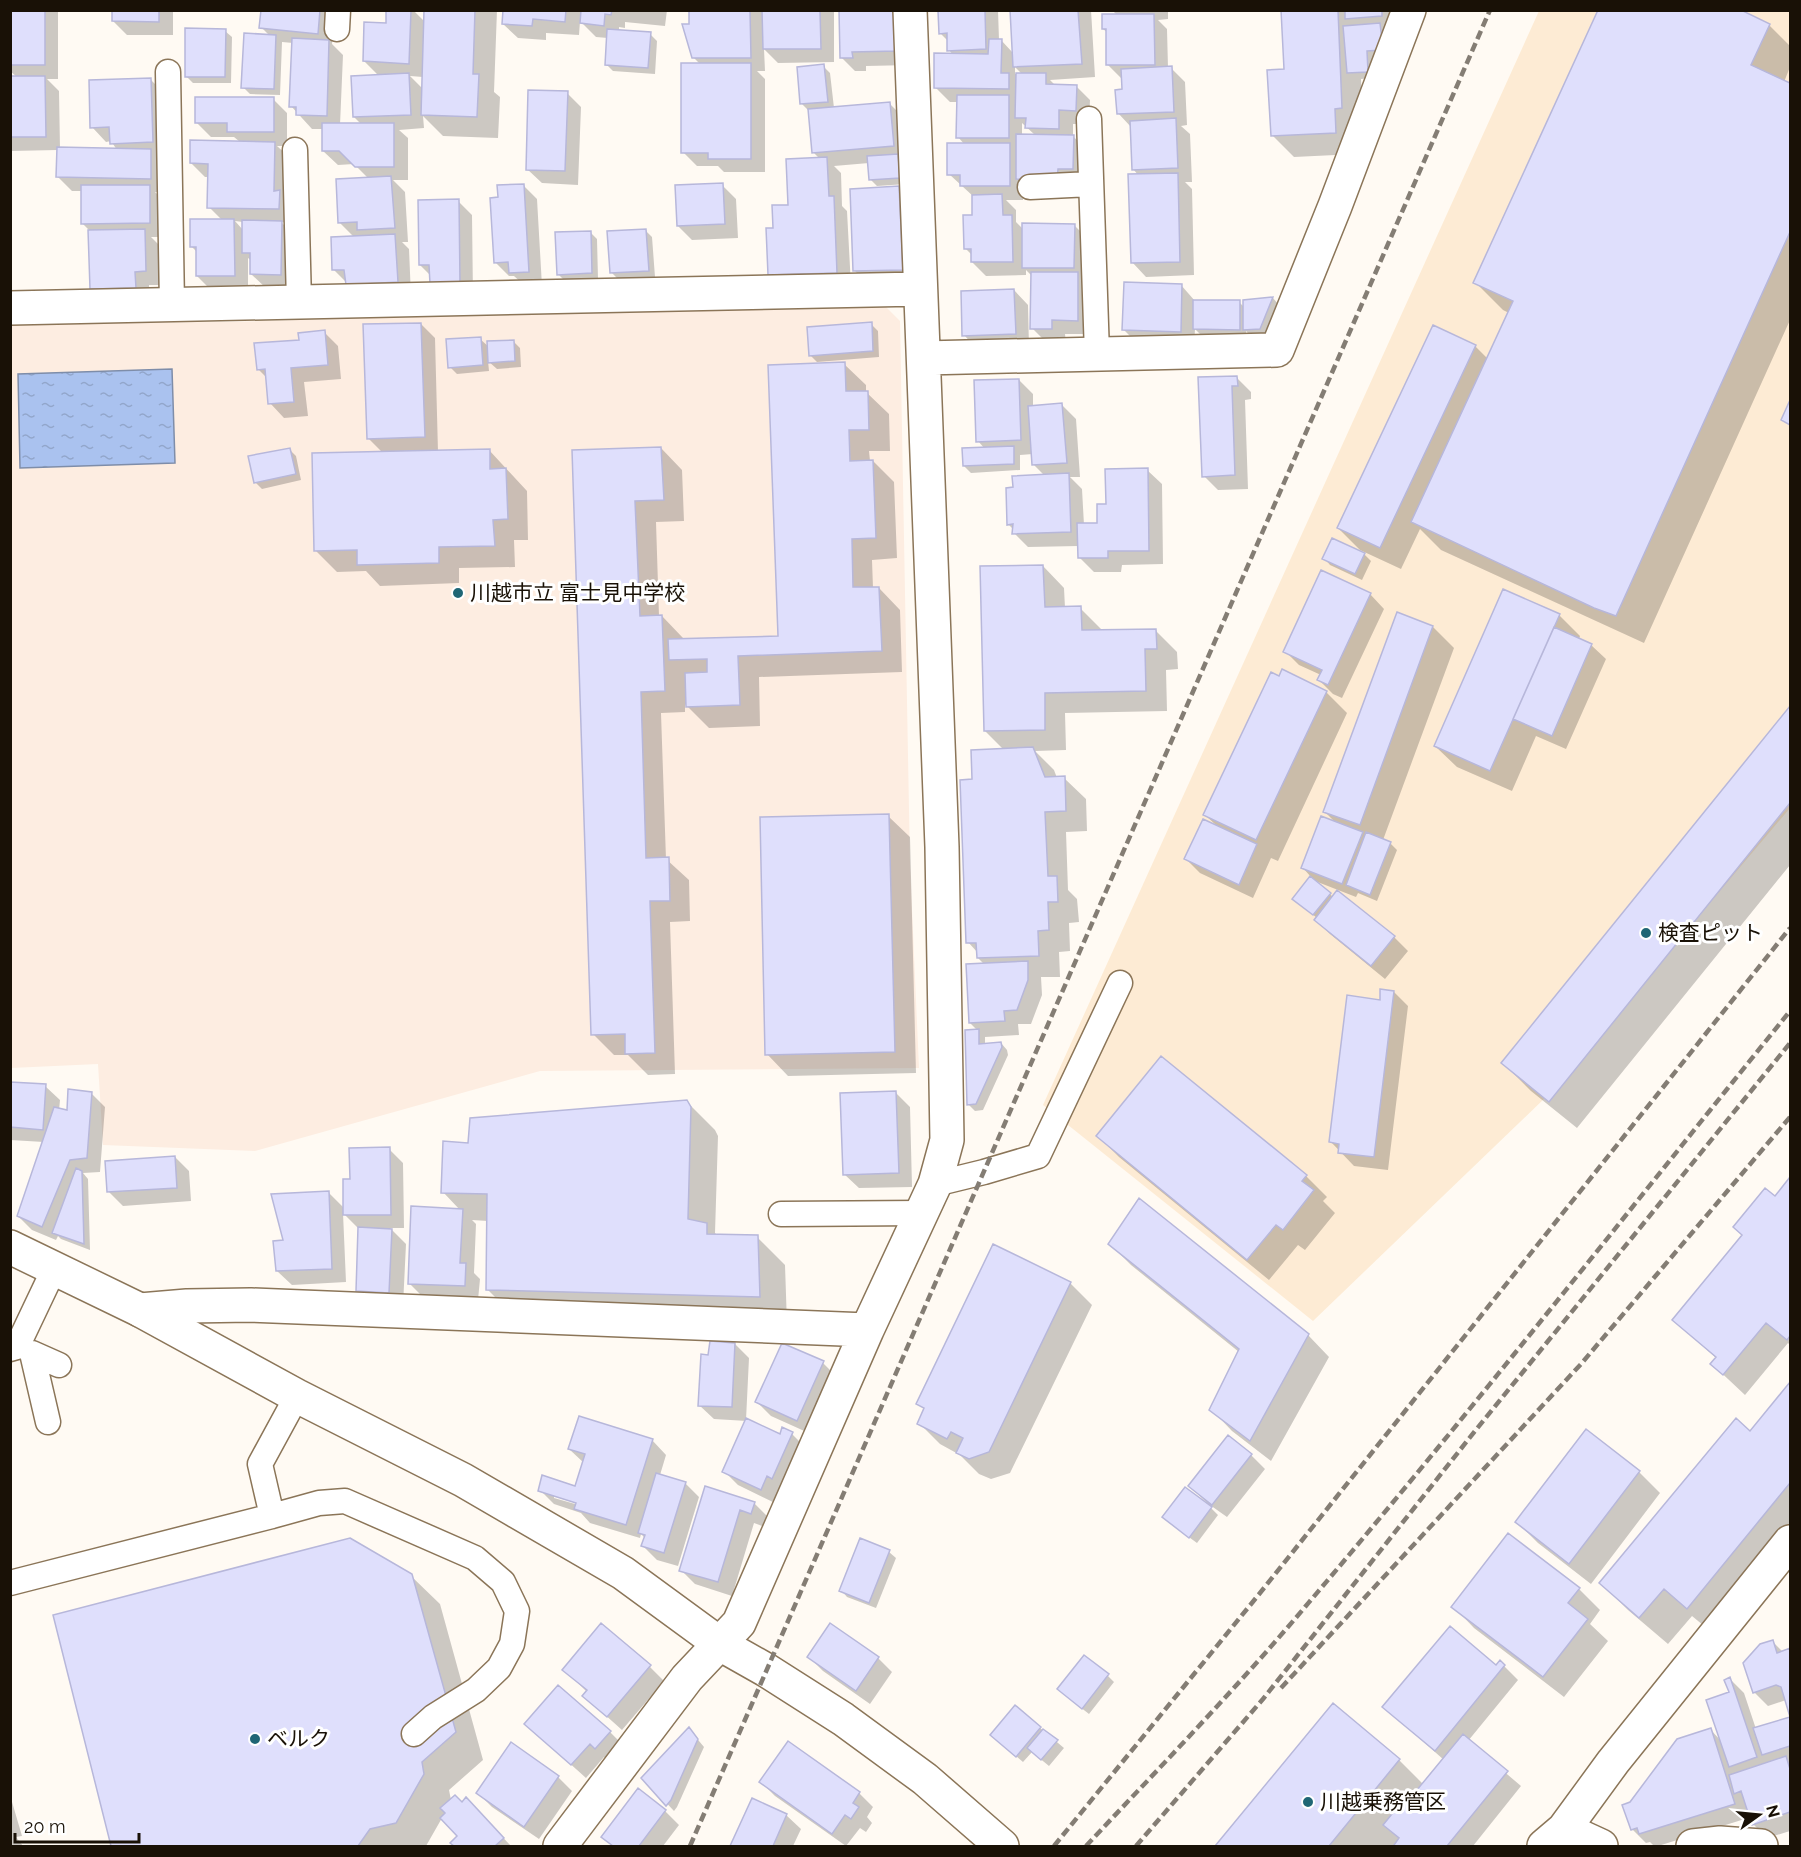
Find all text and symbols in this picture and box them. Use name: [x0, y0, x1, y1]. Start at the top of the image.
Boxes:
place label: 川越市立 富士見中学校: [470, 580, 685, 605]
marker: 川越市立 富士見中学校: [451, 586, 465, 600]
place label: 検査ピット: [1658, 920, 1763, 945]
marker: 検査ピット: [1639, 926, 1653, 940]
place label: ベルク: [267, 1726, 330, 1751]
marker: ベルク: [248, 1732, 262, 1746]
north arrow: [1729, 1785, 1789, 1845]
place label: 川越乗務管区: [1320, 1789, 1446, 1814]
marker: 川越乗務管区: [1301, 1795, 1315, 1809]
text: N: [1762, 1803, 1784, 1820]
scale bar: [15, 1806, 140, 1844]
text: 20 m: [24, 1816, 66, 1837]

